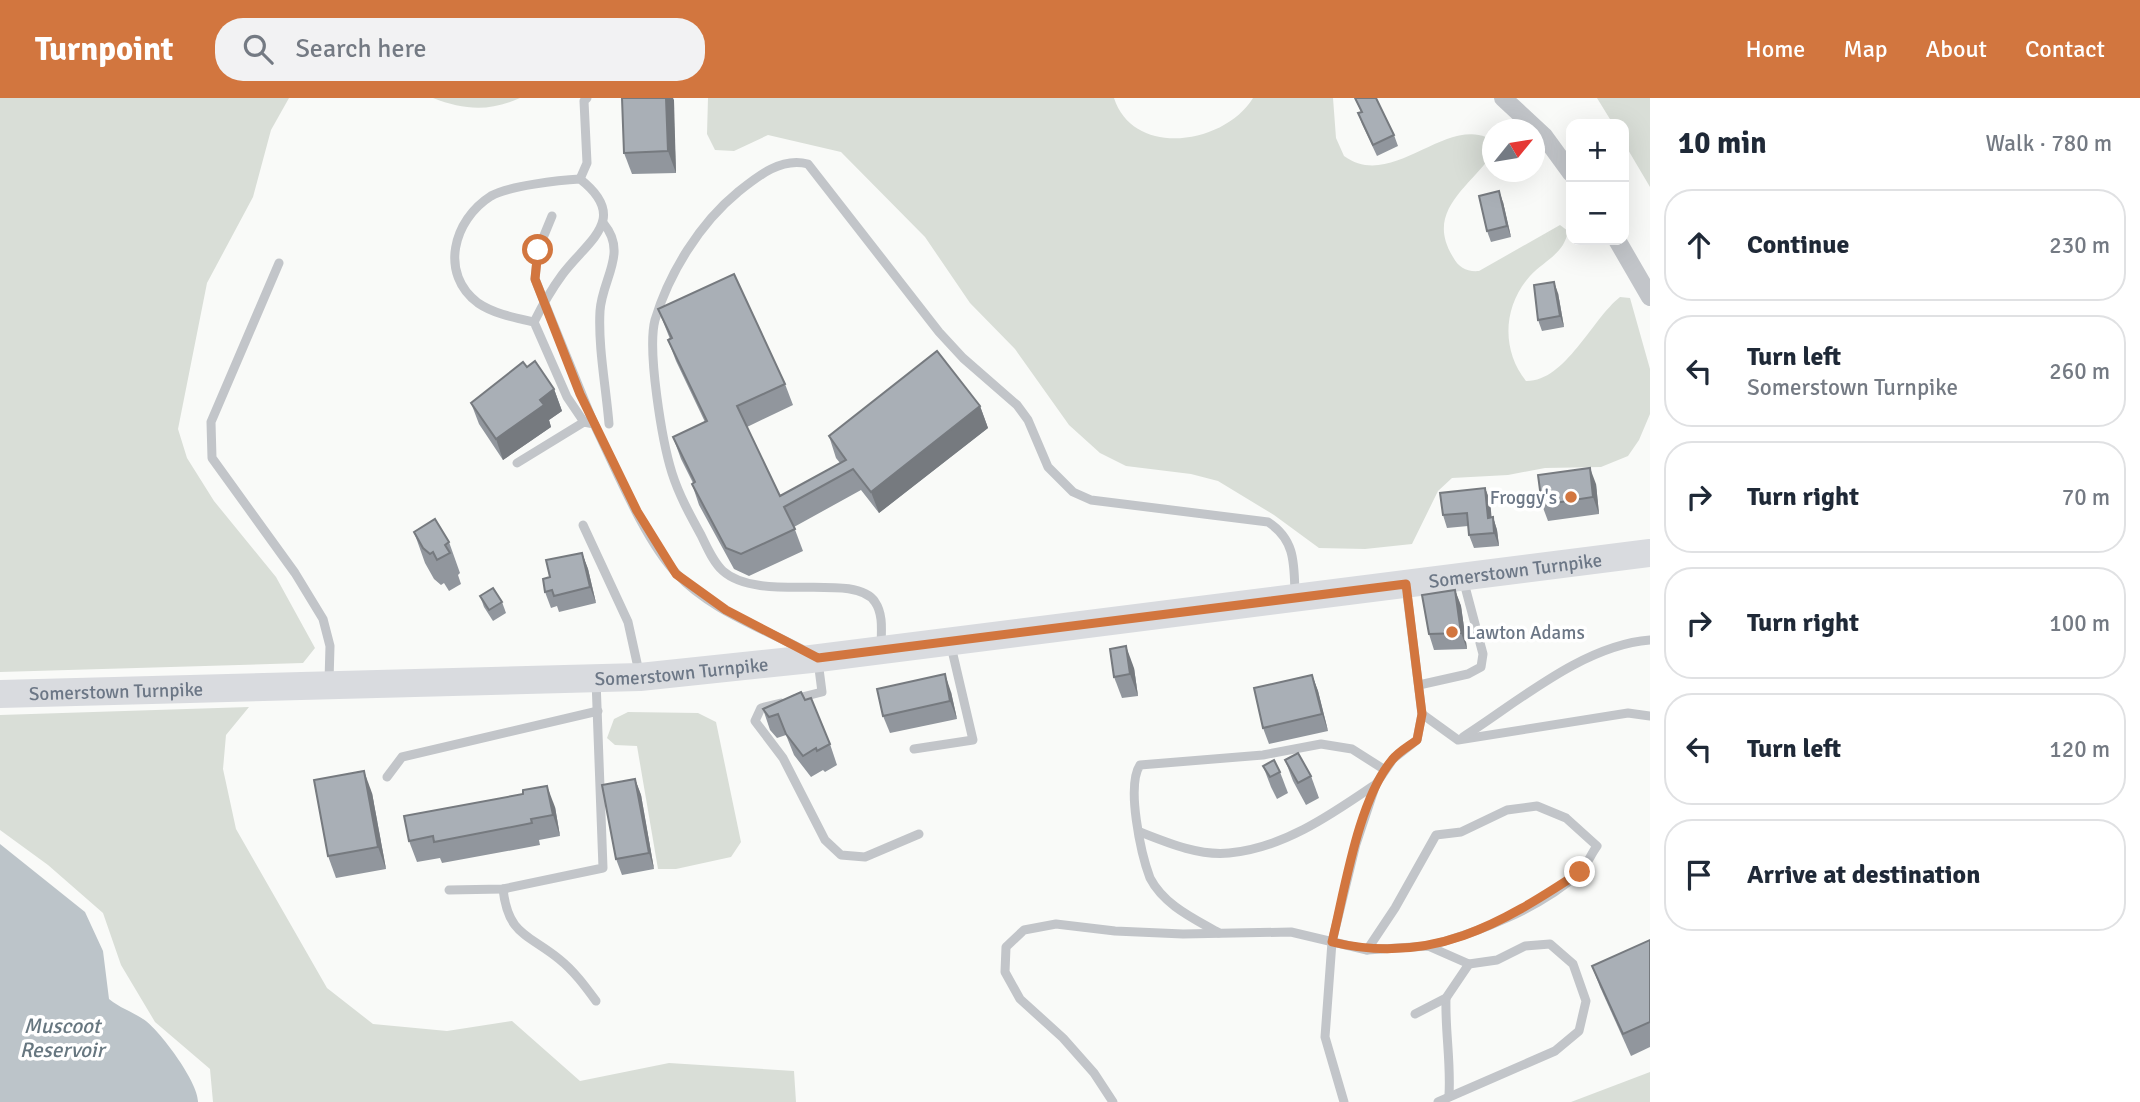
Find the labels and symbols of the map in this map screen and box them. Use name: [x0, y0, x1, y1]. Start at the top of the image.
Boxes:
north arrow: [1482, 119, 1545, 182]
route start: [522, 234, 553, 265]
place label: Froggy's: [1490, 486, 1557, 510]
marker: Froggy's: [1563, 489, 1579, 505]
street label: Somerstown Turnpike: [1427, 548, 1603, 594]
place label: Lawton Adams: [1466, 621, 1585, 645]
marker: Lawton Adams: [1444, 624, 1460, 640]
street label: Somerstown Turnpike: [594, 653, 770, 691]
street label: Somerstown Turnpike: [28, 678, 203, 706]
route end: [1564, 856, 1595, 887]
water label: Muscoot Reservoir: [20, 1013, 108, 1063]

